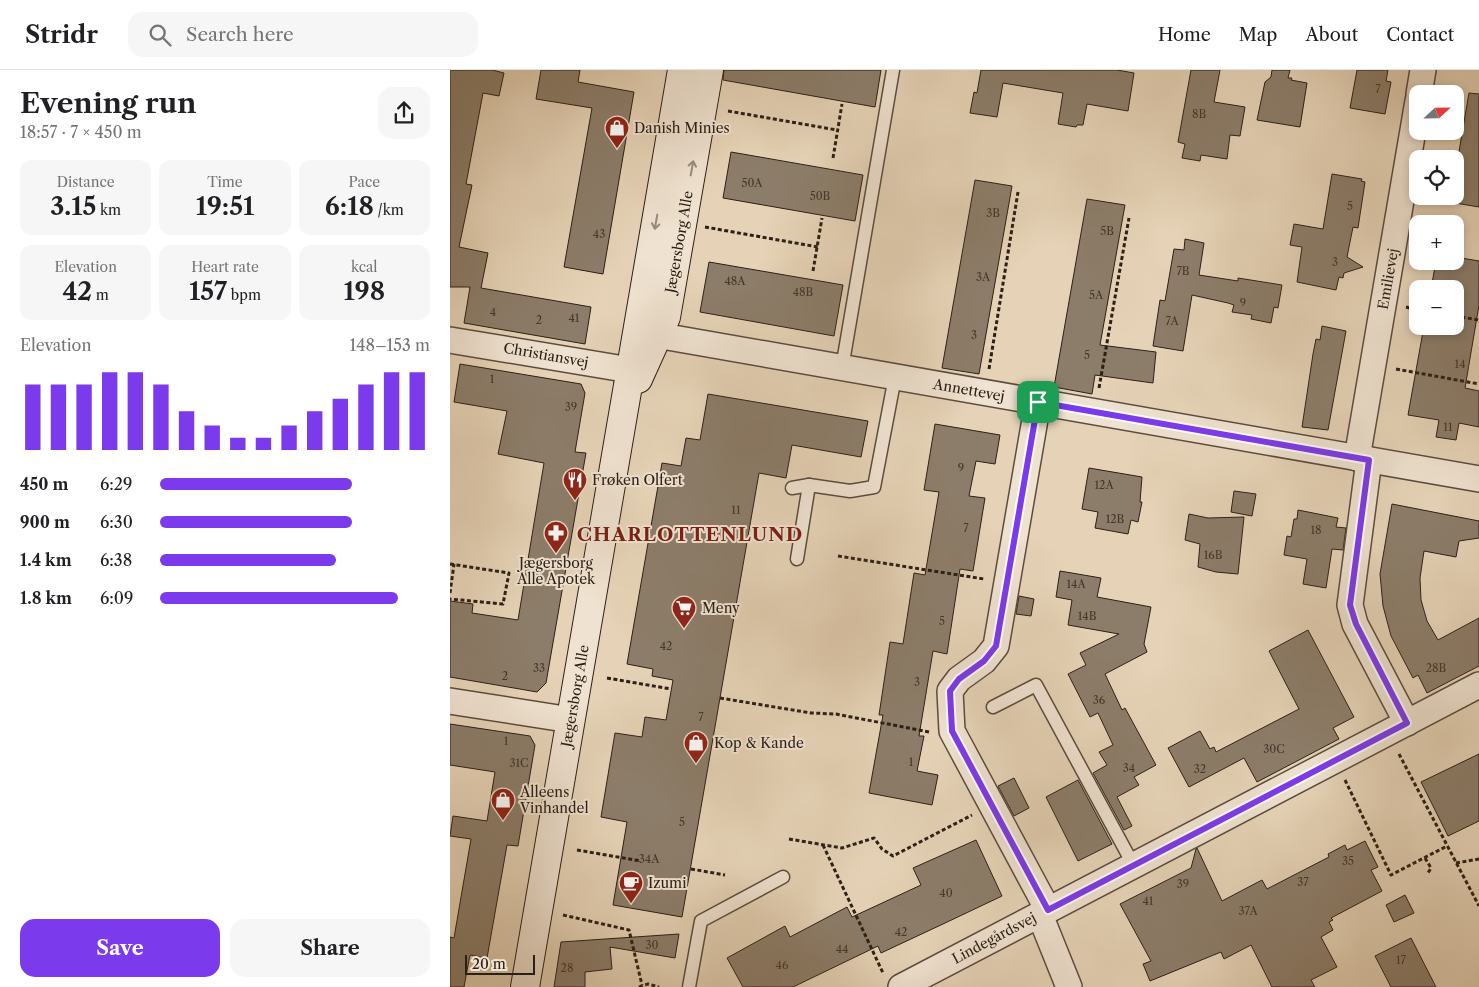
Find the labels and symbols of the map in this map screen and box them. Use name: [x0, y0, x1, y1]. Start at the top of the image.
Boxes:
house number: 7: [1375, 82, 1381, 96]
north arrow: [1409, 85, 1464, 140]
house number: 8B: [1192, 107, 1206, 121]
shop icon: Danish Minies: [604, 115, 630, 149]
place label: Danish Minies: [634, 119, 730, 137]
one-way arrow: [688, 161, 698, 177]
house number: 50A: [742, 176, 763, 190]
street label: Jægersborg Alle: [661, 189, 697, 297]
house number: 50B: [810, 189, 831, 203]
house number: 5: [1347, 199, 1353, 213]
house number: 3B: [986, 206, 1000, 220]
one-way arrow: [650, 213, 660, 229]
house number: 5B: [1100, 224, 1114, 238]
house number: 43: [593, 227, 605, 241]
street label: Emilievej: [1374, 247, 1402, 311]
house number: 3: [1332, 255, 1338, 269]
house number: 7B: [1176, 264, 1190, 278]
house number: 3A: [976, 270, 991, 284]
house number: 48A: [724, 274, 746, 288]
house number: 48B: [793, 285, 814, 299]
house number: 5A: [1089, 288, 1104, 302]
house number: 9: [1240, 296, 1246, 310]
house number: 4: [490, 305, 496, 319]
house number: 41: [569, 311, 580, 325]
house number: 2: [536, 313, 542, 327]
house number: 7A: [1165, 314, 1179, 328]
house number: 3: [971, 328, 977, 342]
street label: Christiansvej: [502, 339, 590, 371]
house number: 5: [1084, 348, 1090, 362]
house number: 14: [1455, 357, 1465, 371]
house number: 1: [490, 372, 495, 386]
street label: Annettevej: [931, 375, 1006, 405]
pin: [1017, 381, 1059, 423]
house number: 39: [565, 400, 577, 414]
house number: 11: [1443, 420, 1453, 434]
house number: 9: [958, 461, 964, 475]
restaurant icon: Frøken Olfert: [562, 467, 588, 501]
place label: Frøken Olfert: [592, 471, 683, 489]
house number: 12A: [1094, 478, 1114, 492]
house number: 11: [731, 503, 741, 517]
house number: 12B: [1106, 512, 1125, 526]
pharmacy icon: Jægersborg Alle Apotek: [543, 520, 569, 554]
house number: 7: [963, 521, 969, 535]
district label: CHARLOTTENLUND: [577, 523, 803, 546]
house number: 18: [1310, 523, 1322, 537]
house number: 16B: [1204, 548, 1223, 562]
place label: Jægersborg Alle Apotek: [516, 554, 596, 588]
house number: 14A: [1066, 577, 1086, 591]
supermarket icon: Meny: [671, 595, 697, 629]
place label: Meny: [702, 599, 740, 617]
house number: 14B: [1078, 609, 1097, 623]
house number: 5: [939, 614, 945, 628]
house number: 42: [660, 639, 672, 653]
street label: Jægersborg Alle: [557, 643, 593, 751]
house number: 33: [533, 661, 545, 675]
house number: 28B: [1426, 661, 1447, 675]
house number: 2: [502, 669, 508, 683]
house number: 3: [914, 675, 920, 689]
house number: 36: [1093, 693, 1106, 707]
house number: 7: [698, 710, 704, 724]
shop icon: Kop & Kande: [683, 730, 709, 764]
house number: 1: [504, 734, 509, 748]
place label: Kop & Kande: [714, 734, 804, 752]
house number: 30C: [1263, 742, 1285, 756]
house number: 1: [909, 755, 914, 769]
house number: 31C: [509, 756, 529, 770]
house number: 34: [1123, 761, 1135, 775]
house number: 32: [1194, 762, 1206, 776]
place label: Alleens Vinhandel: [519, 783, 589, 817]
shop icon: Alleens Vinhandel: [490, 787, 516, 821]
house number: 5: [679, 815, 685, 829]
house number: 34A: [639, 852, 660, 866]
house number: 35: [1342, 854, 1354, 868]
cafe icon: Izumi: [618, 870, 644, 904]
place label: Izumi: [648, 874, 686, 892]
house number: 37: [1297, 875, 1309, 889]
house number: 39: [1177, 877, 1189, 891]
house number: 40: [939, 886, 953, 900]
house number: 41: [1143, 894, 1154, 908]
house number: 37A: [1238, 904, 1258, 918]
street label: Lindegårdsvej: [949, 908, 1039, 968]
house number: 42: [895, 925, 907, 939]
house number: 30: [645, 938, 659, 952]
house number: 44: [836, 942, 848, 956]
scale bar: [465, 952, 535, 975]
house number: 17: [1396, 953, 1407, 967]
house number: 46: [776, 958, 789, 972]
house number: 28: [561, 961, 573, 975]

